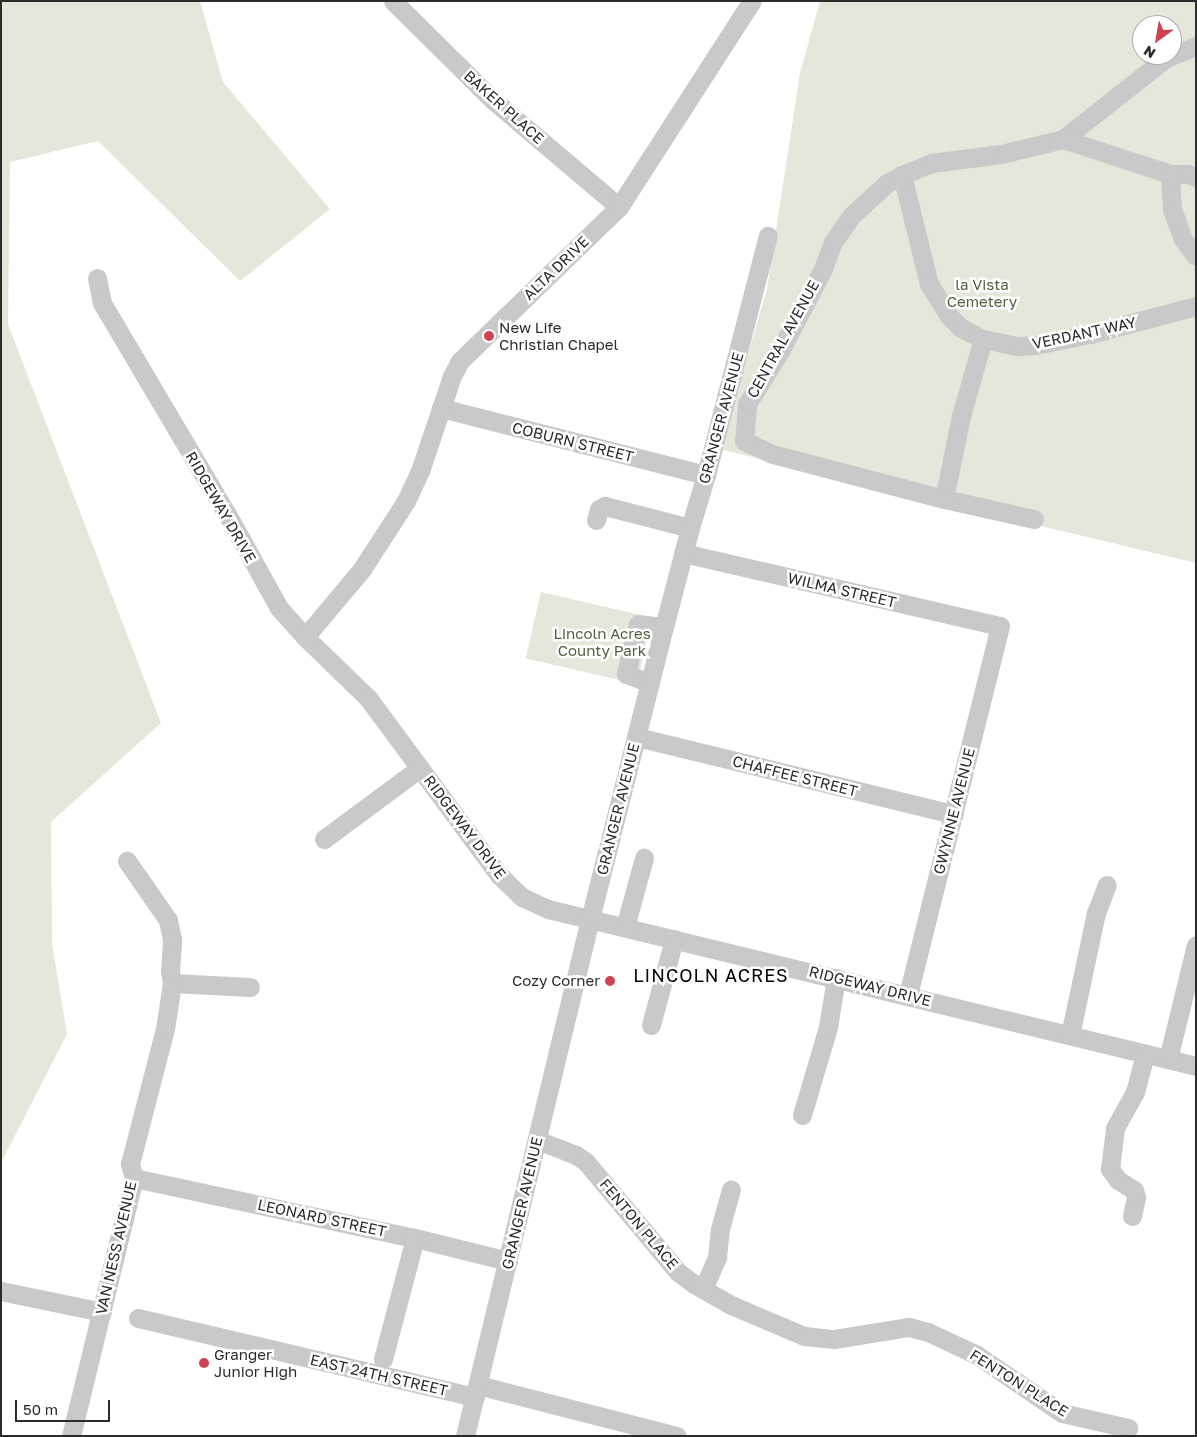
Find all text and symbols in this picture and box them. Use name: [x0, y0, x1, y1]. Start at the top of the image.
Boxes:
north arrow: [1132, 15, 1182, 65]
text: N: [1140, 42, 1158, 62]
street label: BAKER PLACE: [460, 66, 548, 148]
street label: ALTA DRIVE: [520, 232, 592, 304]
park label: la Vista Cemetery: [947, 275, 1017, 310]
street label: CENTRAL AVENUE: [743, 277, 823, 401]
street label: VERDANT WAY: [1030, 313, 1138, 353]
place label: New Life Christian Chapel: [499, 318, 618, 353]
marker: New Life Christian Chapel: [483, 330, 495, 342]
street label: GRANGER AVENUE: [695, 350, 747, 486]
street label: COBURN STREET: [510, 418, 636, 466]
street label: RIDGEWAY DRIVE: [182, 448, 260, 566]
street label: WILMA STREET: [786, 569, 898, 611]
park label: Lincoln Acres County Park: [553, 624, 651, 659]
street label: GRANGER AVENUE: [593, 741, 643, 877]
street label: GWYNNE AVENUE: [930, 746, 978, 876]
street label: CHAFFEE STREET: [731, 752, 859, 800]
street label: RIDGEWAY DRIVE: [420, 772, 510, 882]
street label: RIDGEWAY DRIVE: [807, 962, 933, 1010]
district label: LINCOLN ACRES: [632, 964, 790, 986]
place label: Cozy Corner: [512, 972, 600, 990]
marker: Cozy Corner: [604, 975, 616, 987]
street label: GRANGER AVENUE: [498, 1135, 546, 1271]
street label: FENTON PLACE: [596, 1175, 682, 1273]
street label: VAN NESS AVENUE: [92, 1179, 140, 1317]
street label: LEONARD STREET: [256, 1196, 388, 1240]
place label: Granger Junior High: [214, 1345, 297, 1380]
street label: FENTON PLACE: [966, 1346, 1072, 1420]
street label: EAST 24TH STREET: [309, 1350, 449, 1400]
marker: Granger Junior High: [198, 1357, 210, 1369]
scale bar: [18, 1390, 112, 1422]
text: 50 m: [23, 1400, 58, 1418]

